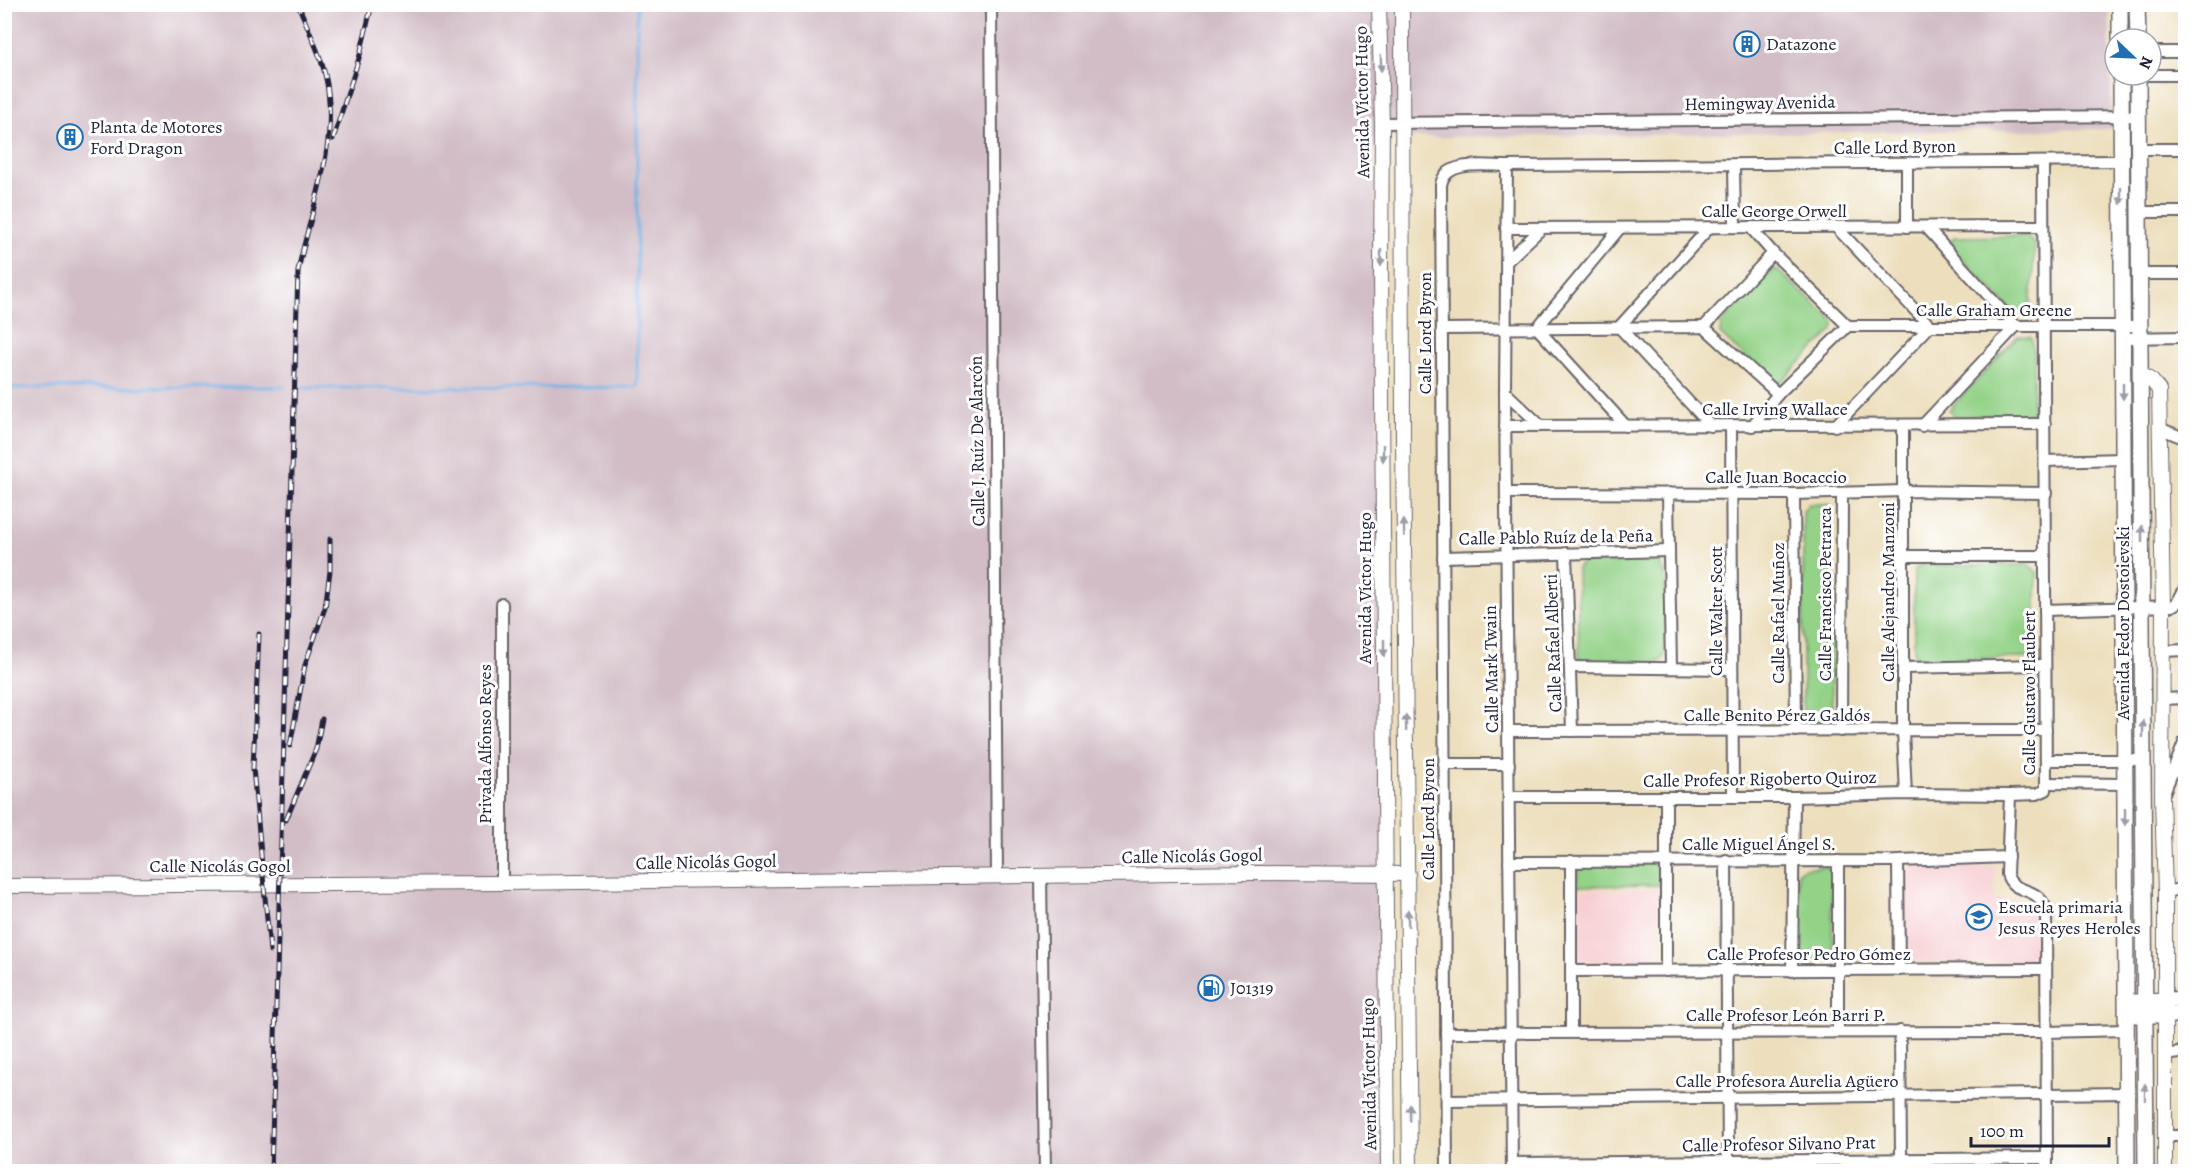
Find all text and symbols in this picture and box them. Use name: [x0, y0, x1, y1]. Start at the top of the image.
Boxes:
street label: Avenida Víctor Hugo: [1349, 26, 1375, 179]
north arrow: [2103, 27, 2163, 87]
building icon: Datazone: [1732, 29, 1762, 59]
place label: Datazone: [1766, 32, 1837, 56]
one-way arrow: [1376, 53, 1385, 72]
text: N: [2133, 53, 2158, 72]
street label: Hemingway Avenida: [1684, 90, 1836, 116]
place label: Planta de Motores Ford Dragon: [90, 115, 223, 160]
building icon: Planta de Motores Ford Dragon: [55, 122, 85, 152]
street label: Calle Lord Byron: [1834, 134, 1956, 160]
one-way arrow: [2117, 187, 2126, 206]
street label: Calle George Orwell: [1701, 199, 1847, 223]
one-way arrow: [1376, 248, 1386, 267]
street label: Calle Lord Byron: [1413, 272, 1437, 394]
street label: Calle Graham Greene: [1916, 298, 2072, 322]
street label: Calle J. Ruíz De Alarcón: [964, 355, 990, 527]
one-way arrow: [2118, 382, 2128, 401]
street label: Calle Irving Wallace: [1702, 397, 1848, 421]
one-way arrow: [1378, 443, 1388, 462]
street label: Calle Juan Bocaccio: [1705, 465, 1847, 489]
street label: Calle Alejandro Manzoni: [1876, 502, 1900, 682]
street label: Calle Francisco Petrarca: [1813, 506, 1837, 681]
street label: Avenida Víctor Hugo: [1353, 512, 1377, 665]
one-way arrow: [1399, 519, 1409, 538]
street label: Calle Pablo Ruíz de la Peña: [1459, 523, 1654, 551]
one-way arrow: [2137, 525, 2147, 544]
street label: Avenida Fedor Dostoievski: [2111, 526, 2135, 721]
street label: Calle Rafael Muñoz: [1766, 542, 1790, 684]
street label: Calle Walter Scott: [1704, 546, 1728, 676]
street label: Calle Rafael Alberti: [1539, 573, 1567, 713]
street label: Calle Mark Twain: [1478, 605, 1504, 733]
street label: Calle Gustavo Flaubert: [2017, 611, 2041, 775]
one-way arrow: [1379, 638, 1389, 657]
street label: Privada Alfonso Reyes: [473, 664, 497, 824]
street label: Calle Benito Pérez Galdós: [1684, 703, 1870, 727]
one-way arrow: [1401, 714, 1411, 733]
one-way arrow: [2138, 720, 2148, 739]
street label: Calle Lord Byron: [1416, 758, 1440, 880]
street label: Calle Profesor Rigoberto Quiroz: [1643, 765, 1877, 793]
one-way arrow: [2120, 808, 2130, 827]
street label: Calle Miguel Ángel S.: [1682, 832, 1836, 856]
street label: Calle Nicolás Gogol: [1121, 843, 1263, 869]
street label: Calle Nicolás Gogol: [635, 849, 777, 875]
street label: Calle Nicolás Gogol: [150, 854, 291, 878]
place label: Escuela primaria Jesus Reyes Heroles: [1998, 895, 2141, 940]
school or university icon: Escuela primaria Jesus Reyes Heroles: [1964, 902, 1994, 932]
one-way arrow: [1403, 909, 1413, 928]
street label: Calle Profesor Pedro Gómez: [1707, 942, 1911, 966]
fuel station icon: J01319: [1196, 973, 1226, 1003]
place label: J01319: [1230, 976, 1273, 1000]
street label: Avenida Víctor Hugo: [1356, 998, 1382, 1151]
street label: Calle Profesor León Barri P.: [1686, 1003, 1886, 1027]
street label: Calle Profesora Aurelia Agüero: [1675, 1069, 1899, 1093]
one-way arrow: [2140, 1083, 2150, 1102]
one-way arrow: [1405, 1104, 1415, 1123]
scale bar: [1971, 1110, 2109, 1148]
text: 100 m: [1980, 1119, 2024, 1143]
street label: Calle Profesor Silvano Prat: [1682, 1130, 1876, 1158]

